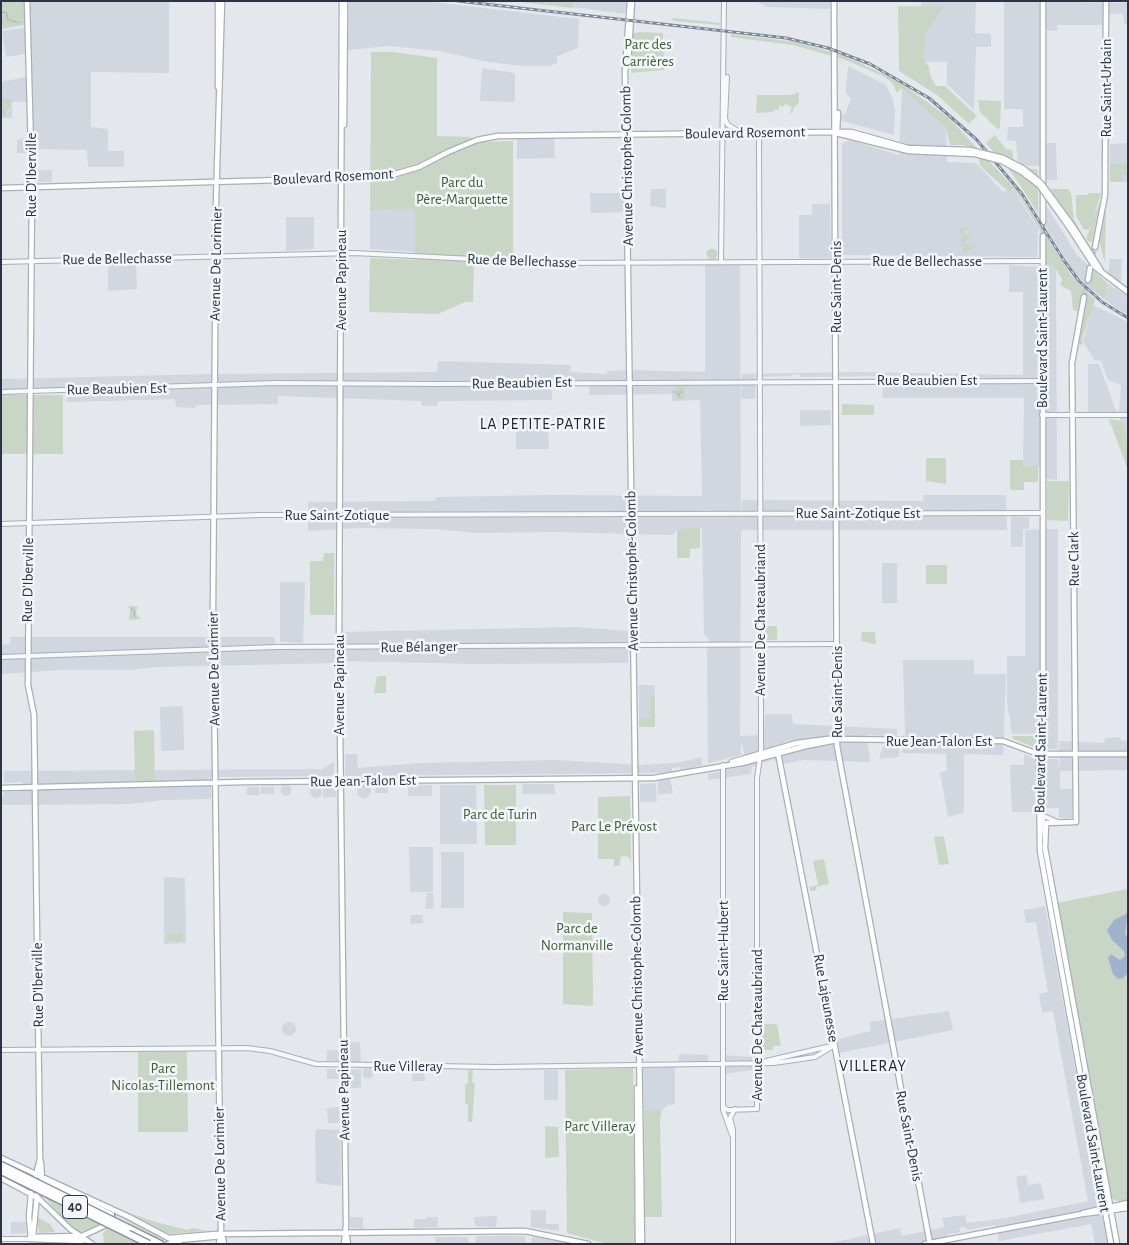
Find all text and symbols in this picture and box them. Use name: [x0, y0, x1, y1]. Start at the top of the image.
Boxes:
park label: Parc des Carrières: [622, 35, 674, 70]
street label: Rue Saint-Urbain: [1097, 39, 1115, 137]
street label: Avenue Christophe-Colomb: [617, 86, 637, 246]
street label: Boulevard Rosemont: [684, 123, 806, 143]
street label: Rue D'Iberville: [22, 133, 40, 217]
street label: Boulevard Rosemont: [272, 165, 394, 189]
park label: Parc du Père-Marquette: [416, 173, 508, 208]
street label: Avenue De Lorimier: [206, 207, 226, 321]
street label: Avenue Papineau: [332, 229, 350, 331]
street label: Rue Saint-Denis: [827, 241, 845, 333]
street label: Rue de Bellechasse: [62, 249, 172, 269]
street label: Rue de Bellechasse: [467, 250, 577, 272]
street label: Rue de Bellechasse: [872, 252, 982, 270]
street label: Boulevard Saint-Laurent: [1033, 268, 1051, 408]
street label: Rue Beaubien Est: [877, 371, 977, 389]
street label: Rue Beaubien Est: [472, 373, 572, 393]
street label: Rue Beaubien Est: [67, 379, 167, 399]
district label: LA PETITE-PATRIE: [478, 414, 608, 434]
street label: Avenue Christophe-Colomb: [622, 491, 642, 651]
street label: Rue Saint-Zotique Est: [796, 504, 920, 522]
street label: Rue Saint-Zotique: [285, 506, 389, 524]
street label: Rue Clark: [1065, 531, 1083, 587]
street label: Rue D'Iberville: [18, 537, 38, 623]
street label: Avenue De Chateaubriand: [751, 544, 769, 696]
street label: Avenue De Lorimier: [204, 612, 224, 726]
street label: Avenue Papineau: [330, 634, 348, 736]
street label: Rue Bélanger: [380, 637, 458, 657]
street label: Rue Saint-Denis: [828, 646, 846, 738]
street label: Boulevard Saint-Laurent: [1031, 673, 1051, 813]
street label: Rue Jean-Talon Est: [886, 732, 992, 750]
street label: Rue Jean-Talon Est: [310, 771, 416, 791]
park label: Parc de Turin: [463, 805, 537, 823]
park label: Parc Le Prévost: [571, 817, 657, 835]
street label: Avenue Christophe-Colomb: [627, 896, 647, 1056]
street label: Rue Saint-Hubert: [714, 901, 732, 1001]
park label: Parc de Normanville: [541, 919, 613, 954]
street label: Rue D'Iberville: [28, 942, 48, 1028]
street label: Avenue De Chateaubriand: [748, 949, 766, 1101]
street label: Rue Lajeunesse: [809, 952, 843, 1044]
street label: Avenue Papineau: [334, 1039, 354, 1141]
district label: VILLERAY: [838, 1056, 908, 1076]
street label: Rue Villeray: [373, 1057, 443, 1075]
park label: Parc Nicolas-Tillemont: [111, 1059, 215, 1094]
street label: Boulevard Saint-Laurent: [1072, 1072, 1114, 1214]
street label: Rue Saint-Denis: [891, 1089, 927, 1183]
street label: Avenue De Lorimier: [210, 1107, 230, 1221]
park label: Parc Villeray: [564, 1117, 636, 1135]
road number: 40: [62, 1196, 88, 1218]

